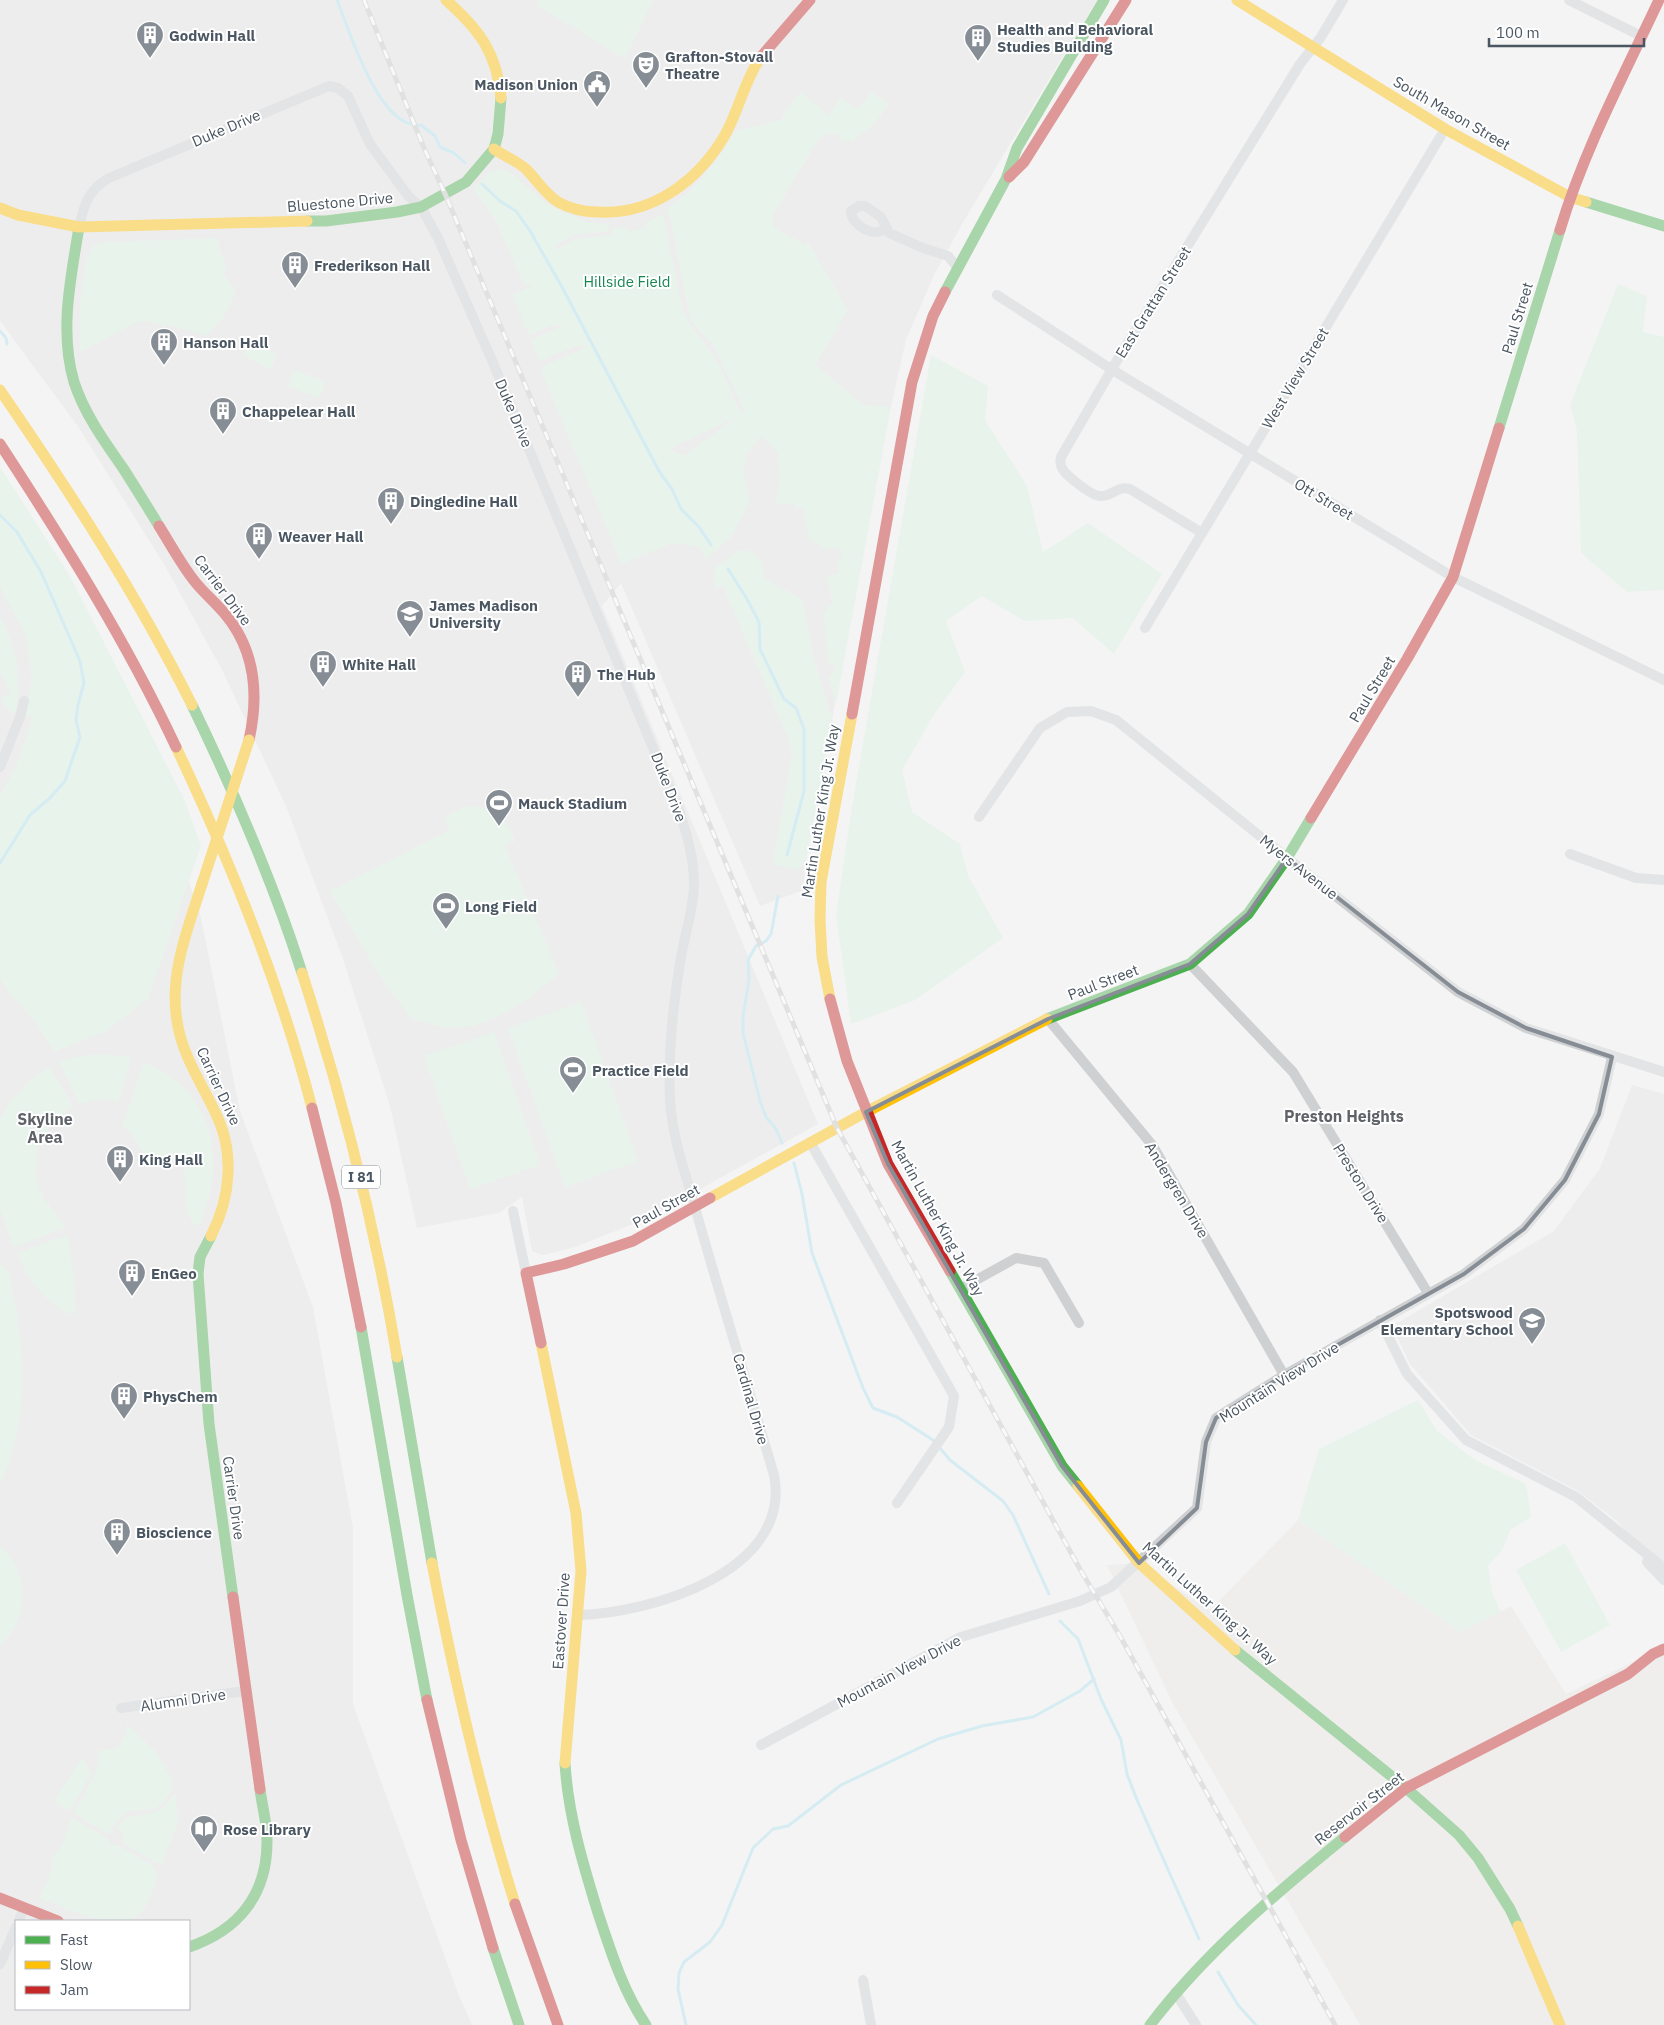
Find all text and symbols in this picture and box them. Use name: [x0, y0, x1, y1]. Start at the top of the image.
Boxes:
scale bar: [1489, 15, 1644, 47]
building icon: Godwin Hall: [135, 20, 165, 59]
place label: Health and Behavioral Studies Building: [997, 20, 1154, 56]
building icon: Health and Behavioral Studies Building: [963, 23, 993, 62]
text: 100 m: [1496, 23, 1540, 42]
place label: Godwin Hall: [169, 26, 256, 45]
place label: Grafton-Stovall Theatre: [665, 47, 774, 83]
theatre icon: Grafton-Stovall Theatre: [631, 50, 661, 89]
public building icon: Madison Union: [582, 69, 612, 108]
street label: South Mason Street: [1390, 72, 1514, 154]
place label: Madison Union: [474, 75, 578, 94]
street label: Duke Drive: [189, 105, 263, 151]
street label: Bluestone Drive: [286, 188, 394, 216]
street label: East Grattan Street: [1111, 243, 1195, 361]
building icon: Frederikson Hall: [280, 250, 310, 289]
place label: Frederikson Hall: [314, 256, 430, 275]
park label: Hillside Field: [583, 272, 671, 291]
street label: Paul Street: [1497, 280, 1537, 356]
street label: West View Street: [1257, 324, 1333, 432]
building icon: Hanson Hall: [149, 327, 179, 366]
place label: Hanson Hall: [183, 333, 269, 352]
street label: Duke Drive: [491, 376, 537, 450]
building icon: Chappelear Hall: [208, 396, 238, 435]
place label: Chappelear Hall: [242, 402, 356, 421]
street label: Ott Street: [1291, 474, 1357, 524]
building icon: Dingledine Hall: [376, 486, 406, 525]
place label: Dingledine Hall: [410, 492, 518, 511]
building icon: Weaver Hall: [244, 521, 274, 560]
place label: Weaver Hall: [278, 527, 364, 546]
street label: Carrier Drive: [190, 551, 256, 629]
place label: James Madison University: [429, 596, 538, 632]
school or university icon: James Madison University: [395, 599, 425, 638]
building icon: White Hall: [308, 649, 338, 688]
street label: Paul Street: [1345, 652, 1399, 726]
place label: White Hall: [342, 655, 416, 674]
building icon: The Hub: [563, 659, 593, 698]
place label: The Hub: [597, 665, 656, 684]
street label: Martin Luther King Jr. Way: [797, 722, 843, 899]
street label: Duke Drive: [647, 750, 691, 824]
sports icon: Mauck Stadium: [484, 788, 514, 827]
place label: Mauck Stadium: [518, 794, 627, 813]
street label: Myers Avenue: [1256, 830, 1342, 904]
sports icon: Long Field: [431, 891, 461, 930]
place label: Long Field: [465, 897, 537, 916]
street label: Paul Street: [1065, 960, 1141, 1004]
street label: Carrier Drive: [193, 1044, 245, 1128]
sports icon: Practice Field: [558, 1055, 588, 1094]
place label: Practice Field: [592, 1061, 689, 1080]
district label: Preston Heights: [1284, 1106, 1404, 1126]
district label: Skyline Area: [17, 1109, 73, 1147]
street label: Martin Luther King Jr. Way: [887, 1137, 989, 1300]
street label: Andergren Drive: [1141, 1139, 1213, 1241]
street label: Preston Drive: [1329, 1140, 1393, 1226]
building icon: King Hall: [105, 1144, 135, 1183]
place label: King Hall: [139, 1150, 203, 1169]
road number: I 81: [342, 1166, 380, 1188]
street label: Paul Street: [629, 1180, 703, 1232]
building icon: EnGeo: [117, 1258, 147, 1297]
place label: EnGeo: [151, 1264, 197, 1283]
place label: Spotswood Elementary School: [1381, 1303, 1513, 1339]
school or university icon: Spotswood Elementary School: [1517, 1306, 1547, 1345]
street label: Mountain View Drive: [1216, 1337, 1342, 1427]
street label: Cardinal Drive: [729, 1351, 773, 1447]
building icon: PhysChem: [109, 1381, 139, 1420]
place label: PhysChem: [143, 1387, 218, 1406]
street label: Carrier Drive: [219, 1455, 249, 1541]
building icon: Bioscience: [102, 1517, 132, 1556]
place label: Bioscience: [136, 1523, 212, 1542]
street label: Martin Luther King Jr. Way: [1139, 1537, 1282, 1669]
street label: Eastover Drive: [548, 1572, 574, 1670]
street label: Mountain View Drive: [834, 1630, 964, 1712]
street label: Alumni Drive: [139, 1685, 227, 1715]
street label: Reservoir Street: [1310, 1767, 1408, 1849]
library icon: Rose Library: [189, 1814, 219, 1853]
place label: Rose Library: [223, 1820, 311, 1839]
legend: [15, 1920, 190, 2010]
text: Fast: [60, 1930, 88, 1949]
text: Slow: [60, 1955, 93, 1974]
text: Jam: [60, 1980, 89, 1999]

